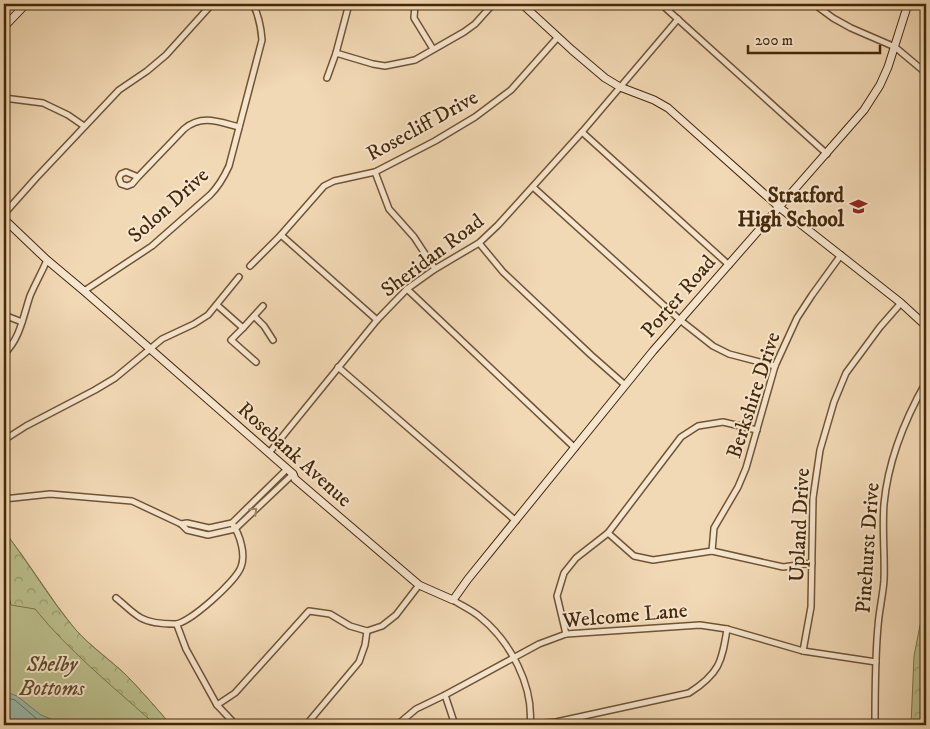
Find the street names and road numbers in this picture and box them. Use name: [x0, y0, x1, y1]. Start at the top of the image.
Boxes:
street label: Rosecliff Drive: [362, 84, 483, 167]
street label: Solon Drive: [123, 162, 215, 249]
street label: Sheridan Road: [376, 208, 490, 303]
street label: Porter Road: [636, 250, 722, 343]
street label: Berkshire Drive: [721, 329, 787, 462]
street label: Rosebank Avenue: [232, 397, 357, 513]
street label: Upland Drive: [784, 467, 816, 583]
street label: Pinehurst Drive: [850, 481, 886, 614]
street label: Welcome Lane: [561, 598, 689, 634]

